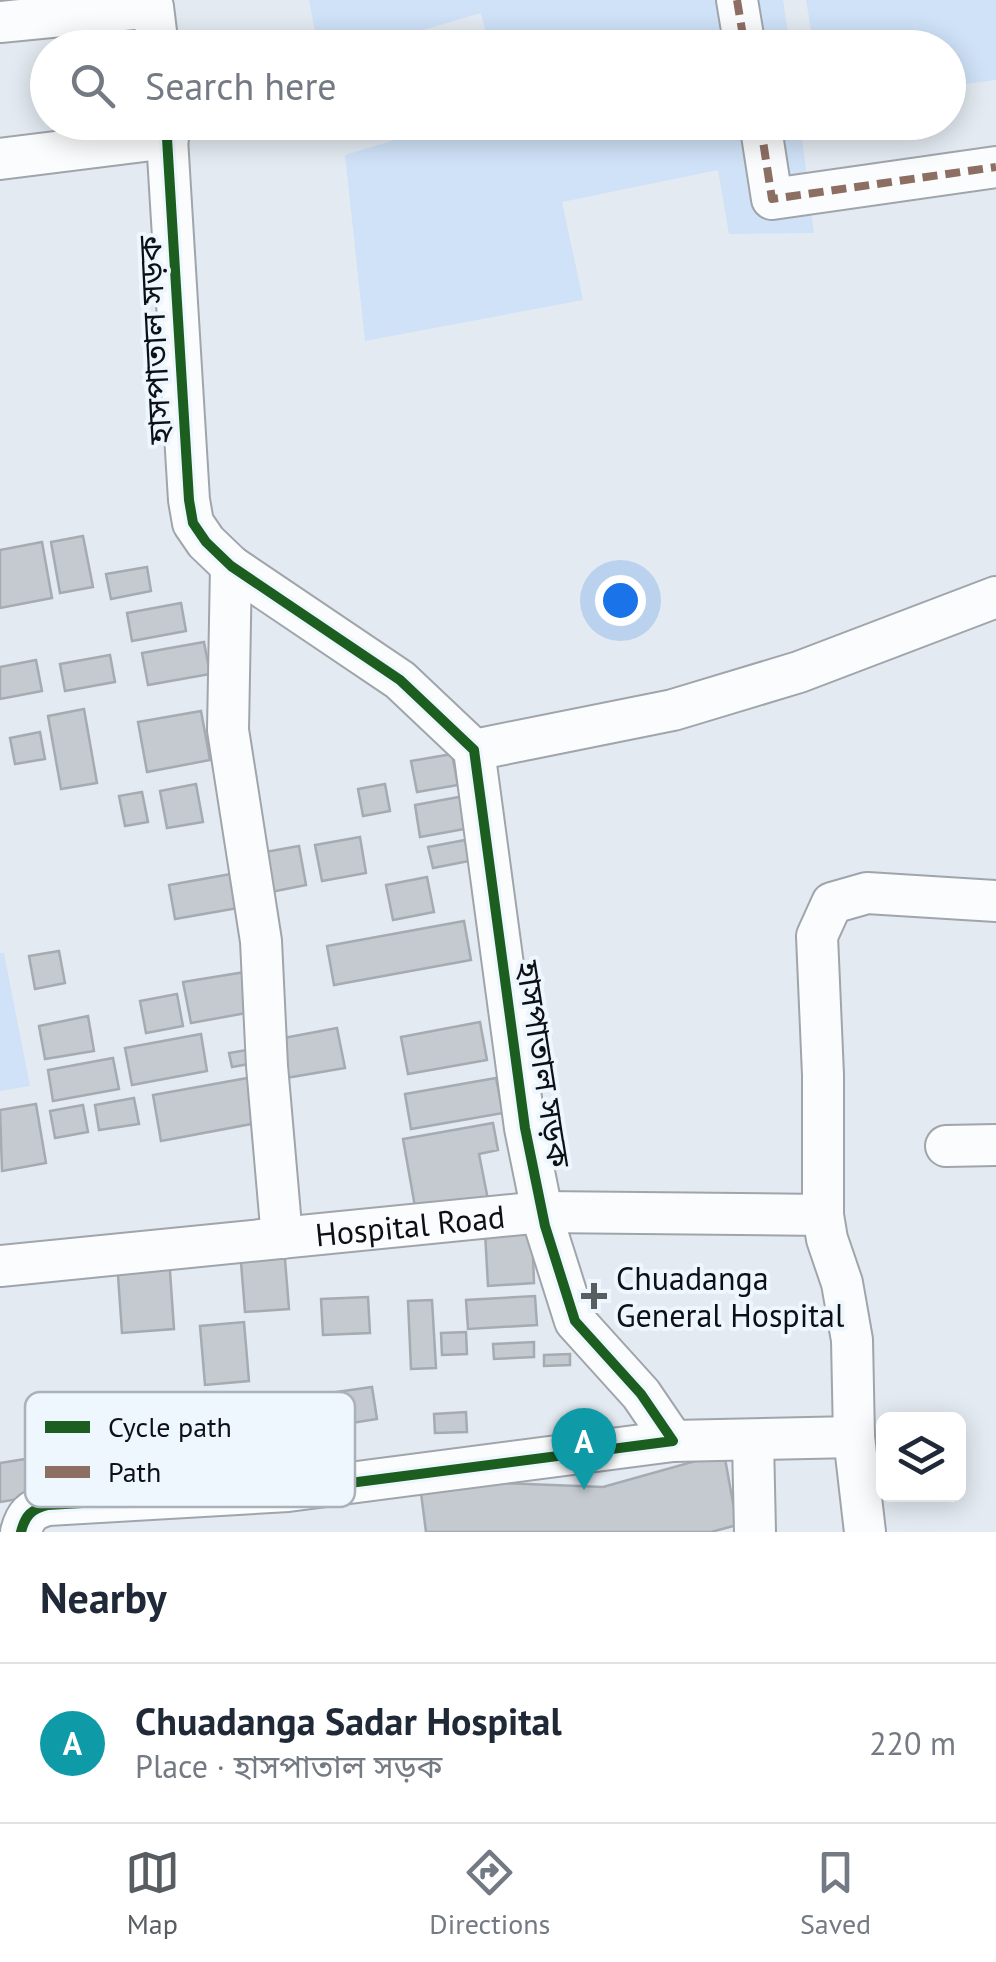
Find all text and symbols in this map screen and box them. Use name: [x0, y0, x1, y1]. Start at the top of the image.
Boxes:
search box: [30, 30, 966, 140]
icon: search: [65, 58, 120, 113]
text: Search here: [145, 61, 337, 110]
street label: হাসপাতাল সড়ক: [128, 234, 180, 446]
your location: [595, 575, 646, 626]
street label: হাসপাতাল সড়ক: [507, 957, 581, 1171]
street label: Hospital Road: [313, 1195, 507, 1255]
place label: Chuadanga General Hospital: [616, 1257, 845, 1336]
marker: Chuadanga General Hospital: [581, 1283, 607, 1309]
legend: [25, 1392, 355, 1507]
text: Cycle path: [108, 1408, 232, 1445]
pin: A: [552, 1408, 616, 1490]
map controls: [876, 1412, 966, 1502]
button: layers: [876, 1412, 966, 1502]
text: Path: [108, 1453, 161, 1490]
text: Nearby: [40, 1570, 167, 1625]
text: Chuadanga Sadar Hospital: [135, 1696, 562, 1745]
text: A: [63, 1722, 82, 1764]
text: 220 m: [869, 1722, 956, 1764]
text: Place · হাসপাতাল সড়ক: [135, 1745, 442, 1787]
tab: Map: [125, 1845, 180, 1942]
tab: Directions: [429, 1845, 550, 1942]
tab: Saved: [800, 1845, 871, 1942]

